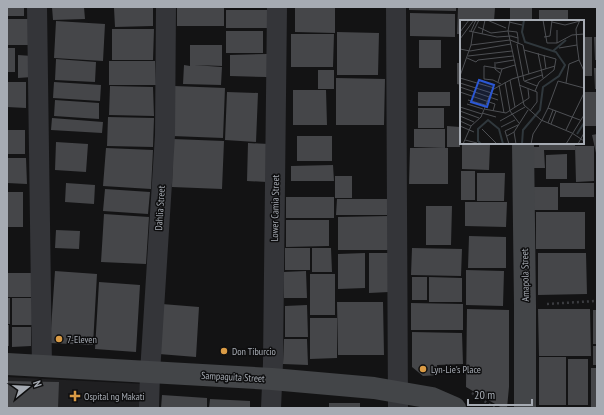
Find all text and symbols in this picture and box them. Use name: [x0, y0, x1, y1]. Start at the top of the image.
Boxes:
inset map: [460, 20, 584, 144]
street label: Lower Camia Street: [268, 174, 282, 241]
street label: Dahlia Street: [152, 185, 168, 231]
street label: Amapola Street: [518, 248, 532, 302]
place label: 7-Eleven: [67, 333, 97, 346]
marker: 7-Eleven: [54, 334, 64, 344]
place label: Don Tiburcio: [232, 345, 276, 358]
marker: Don Tiburcio: [219, 346, 229, 356]
place label: Lyn-Lie's Place: [431, 363, 481, 376]
marker: Lyn-Lie's Place: [418, 364, 428, 374]
north arrow: [8, 367, 48, 407]
street label: Sampaguita Street: [201, 369, 265, 385]
text: N: [30, 379, 45, 389]
scale bar: [468, 381, 532, 407]
text: 20 m: [474, 387, 495, 402]
marker: Ospital ng Makati: [69, 390, 81, 402]
place label: Ospital ng Makati: [84, 390, 145, 403]

